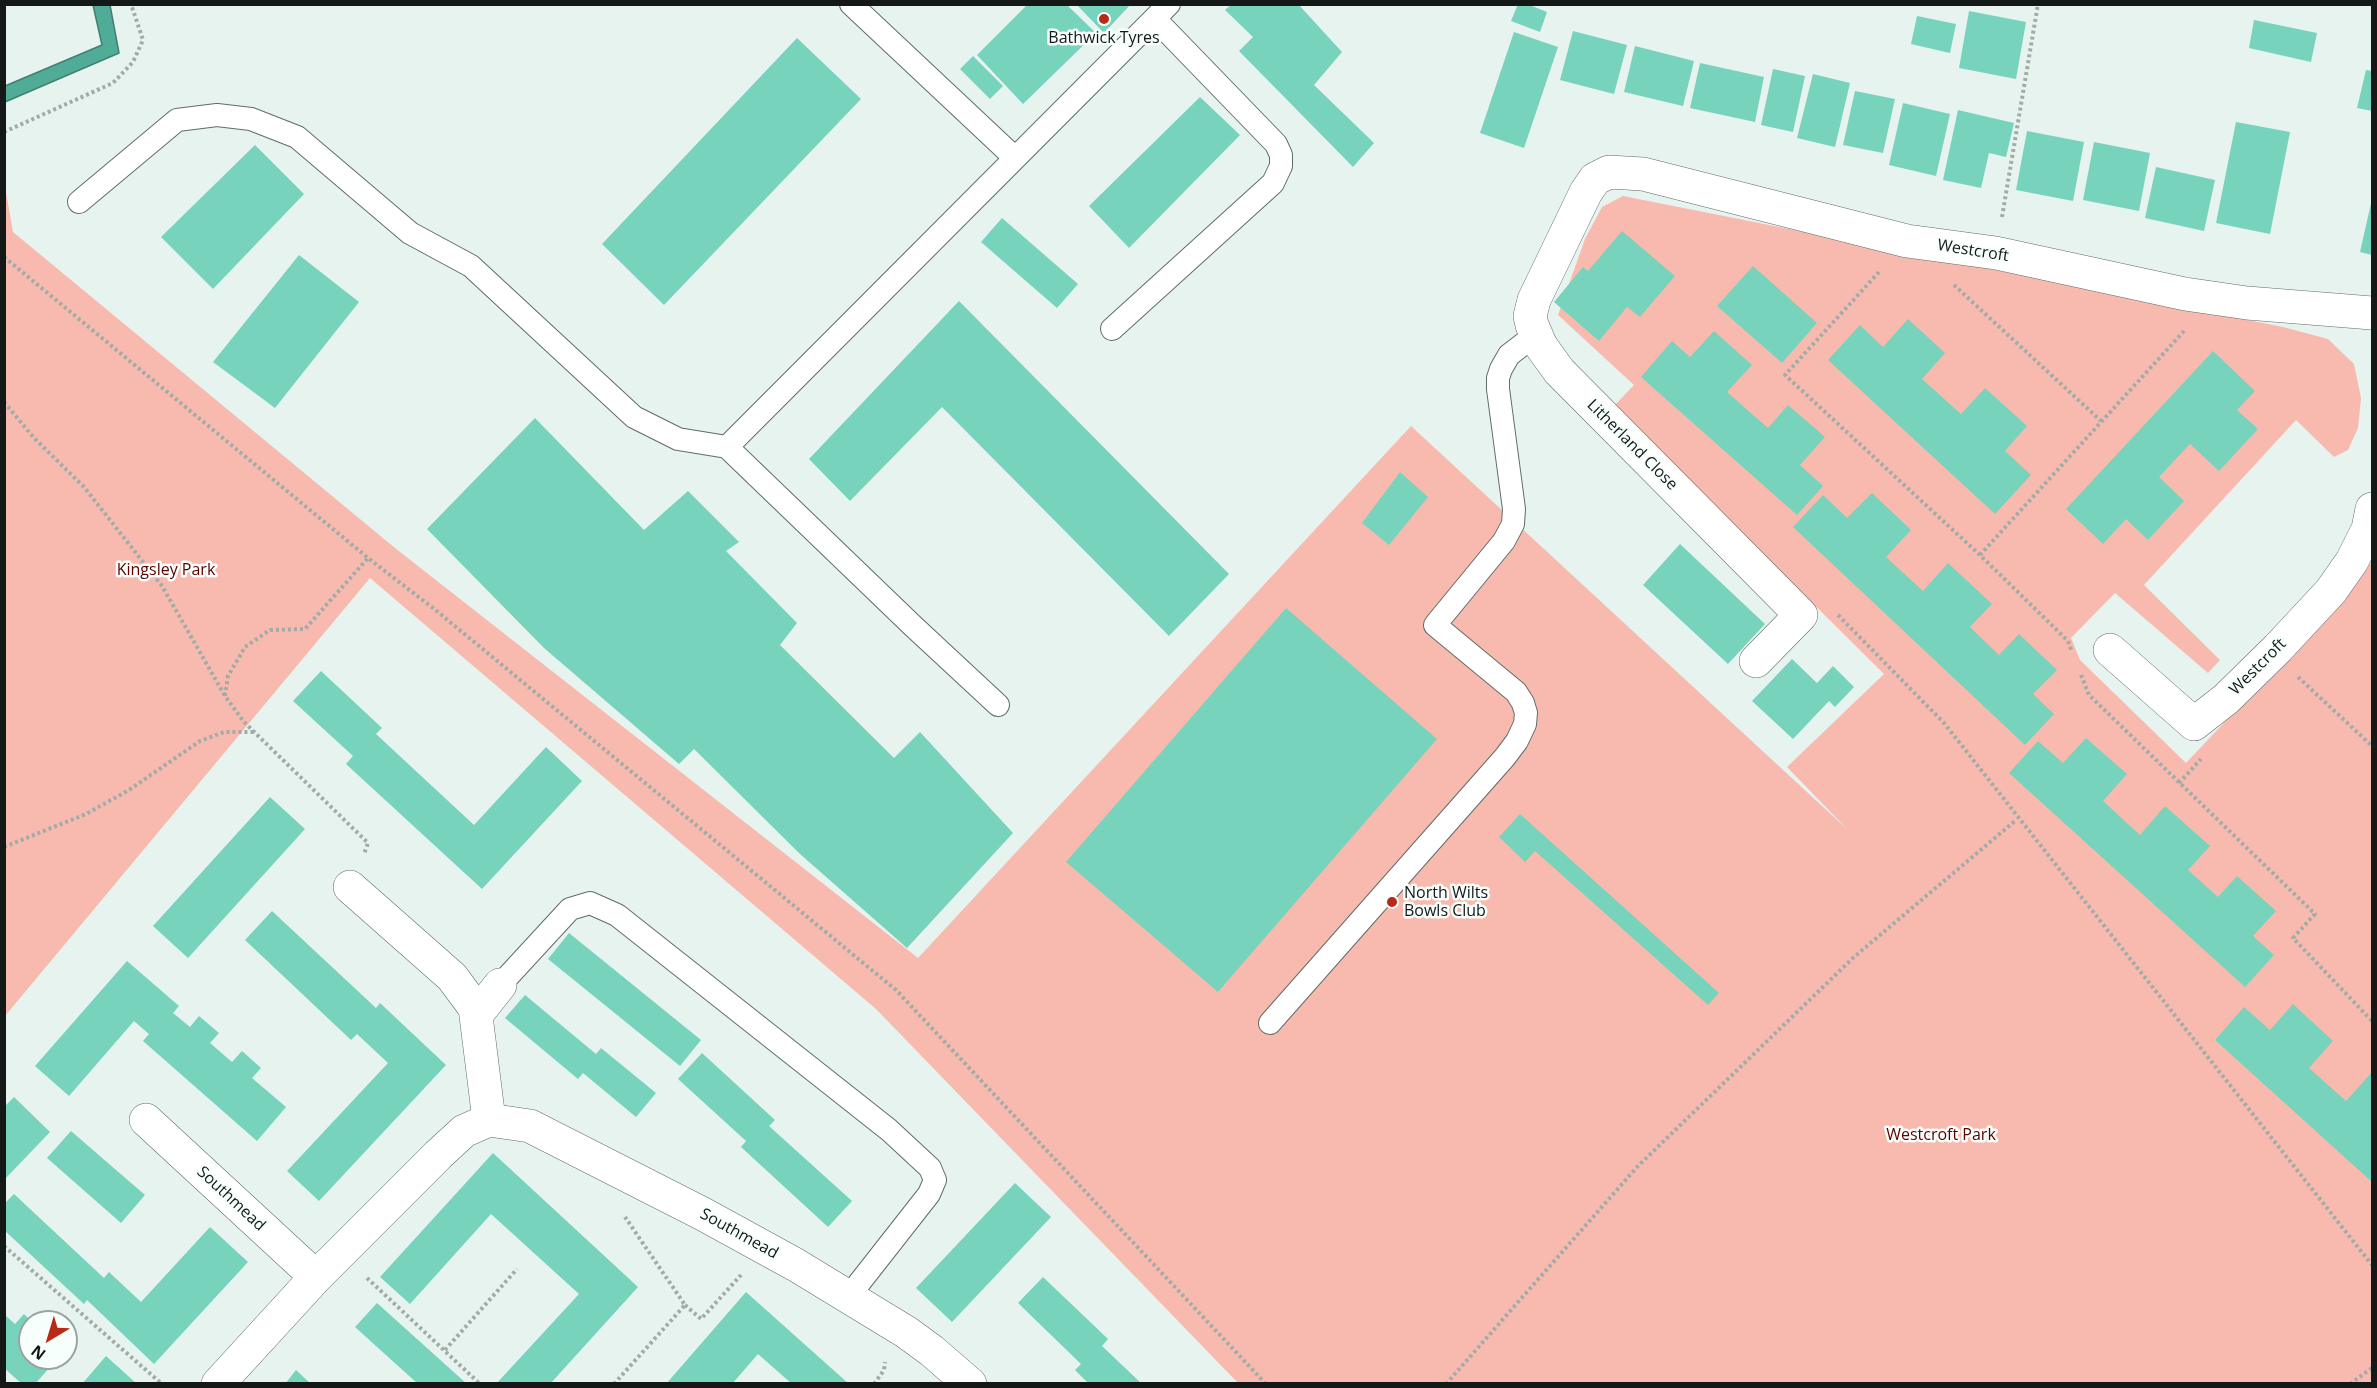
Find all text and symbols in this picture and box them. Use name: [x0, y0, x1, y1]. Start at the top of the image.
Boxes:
marker: Bathwick Tyres: [1097, 12, 1111, 26]
place label: Bathwick Tyres: [1048, 28, 1160, 48]
street label: Westcroft: [1936, 236, 2010, 266]
street label: Litherland Close: [1583, 396, 1681, 494]
park label: Kingsley Park: [117, 560, 215, 580]
street label: Westcroft: [2226, 635, 2290, 699]
place label: North Wilts Bowls Club: [1404, 883, 1488, 921]
marker: North Wilts Bowls Club: [1385, 895, 1399, 909]
park label: Westcroft Park: [1886, 1125, 1996, 1145]
street label: Southmead: [193, 1163, 269, 1235]
street label: Southmead: [697, 1205, 781, 1263]
north arrow: [18, 1310, 78, 1370]
text: N: [26, 1340, 50, 1365]

